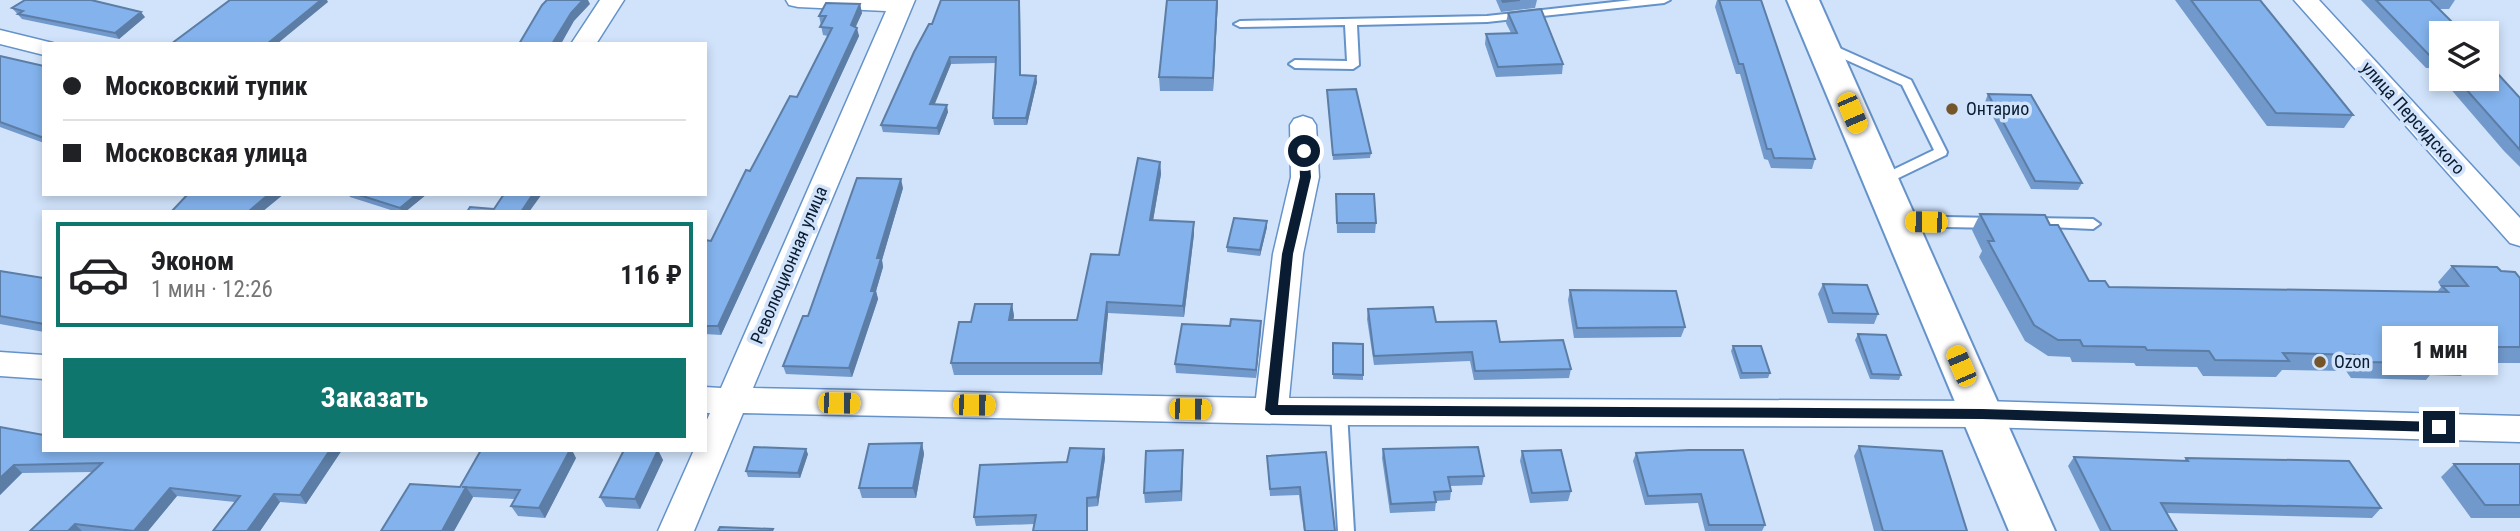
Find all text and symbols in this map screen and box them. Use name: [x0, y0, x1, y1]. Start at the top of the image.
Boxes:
map controls: [2429, 21, 2499, 91]
button: layers: [2429, 21, 2499, 91]
street label: улица Персидского: [2357, 57, 2470, 178]
text: Московский тупик: [105, 71, 308, 101]
car: [1835, 90, 1870, 136]
place label: Онтарио: [1966, 98, 2029, 119]
marker: Онтарио: [1944, 101, 1960, 117]
route start: [1288, 135, 1320, 167]
text: Московская улица: [105, 138, 307, 168]
street label: Революционная улица: [746, 183, 831, 347]
car: [1905, 211, 1948, 233]
icon: car: [67, 243, 130, 306]
text: Эконом: [151, 246, 234, 276]
text: 116 ₽: [620, 260, 682, 290]
text: 1 мин · 12:26: [151, 276, 273, 303]
callout: 1 мин: [2381, 326, 2497, 374]
text: 1 мин: [2412, 337, 2468, 364]
car: [1944, 343, 1979, 389]
place label: Ozon: [2334, 351, 2370, 372]
marker: Ozon: [2312, 354, 2328, 370]
button: Заказать: [63, 358, 686, 438]
car: [818, 392, 861, 414]
car: [953, 394, 996, 416]
car: [1169, 398, 1212, 420]
route end: [2423, 411, 2455, 443]

